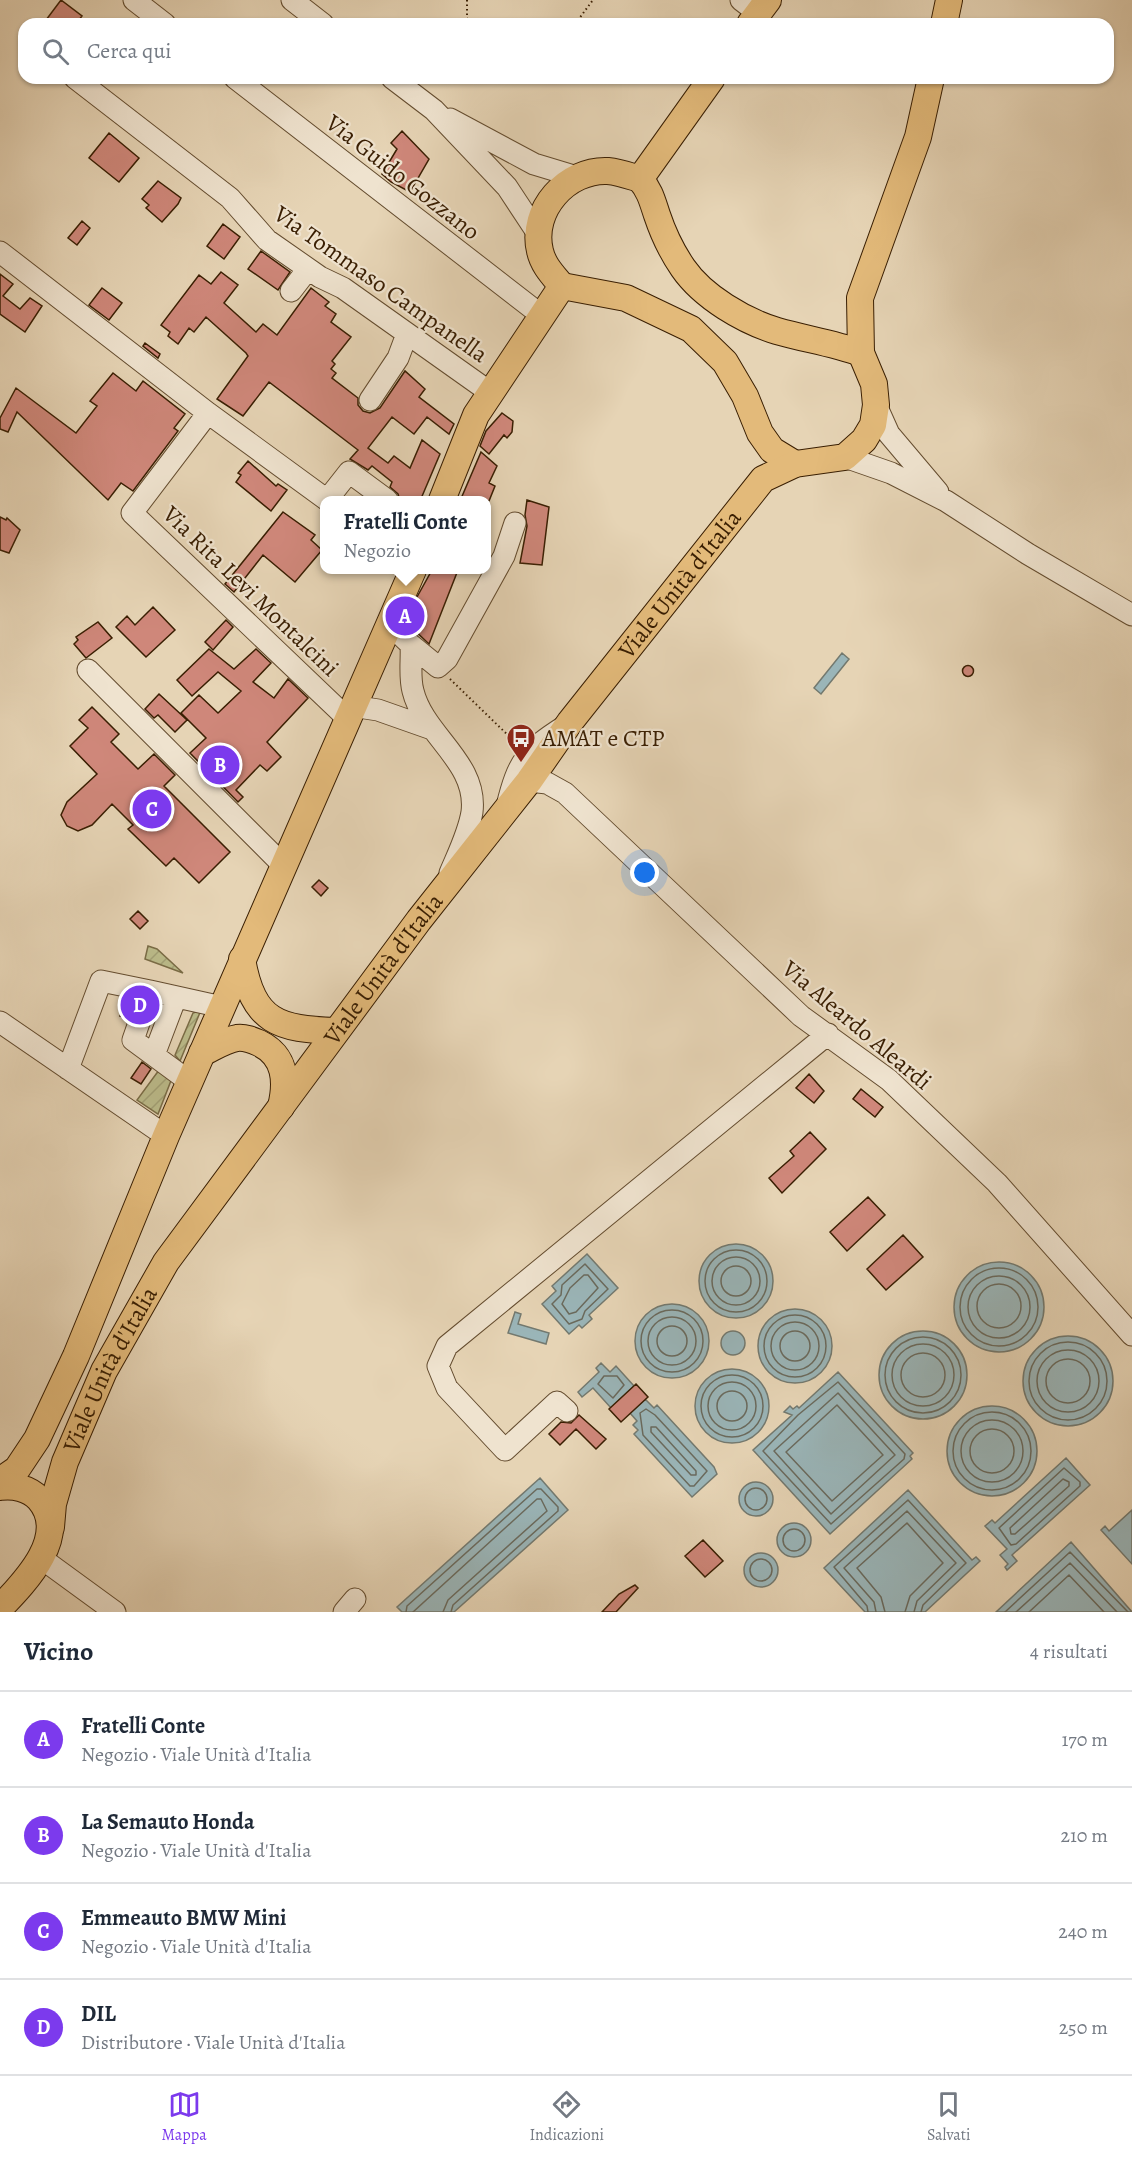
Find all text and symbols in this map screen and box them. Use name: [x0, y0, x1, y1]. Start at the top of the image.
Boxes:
search box: [18, 18, 1114, 84]
icon: search: [39, 35, 72, 68]
text: Cerca qui: [87, 36, 172, 66]
street label: Via Guido Gozzano: [319, 106, 487, 247]
street label: Via Tommaso Campanella: [267, 197, 495, 371]
popup: [320, 496, 491, 574]
street label: Via Rita Levi Montalcini: [155, 498, 346, 684]
street label: Viale Unità d'Italia: [610, 502, 749, 666]
text: Fratelli Conte: [343, 507, 468, 537]
text: Negozio: [343, 537, 411, 564]
pin: A: [386, 594, 424, 638]
bus stop icon: AMAT e CTP: [505, 722, 537, 764]
place label: AMAT e CTP: [541, 722, 664, 754]
pin: B: [200, 742, 240, 788]
pin: C: [132, 786, 172, 832]
your location: [630, 858, 659, 887]
street label: Viale Unità d'Italia: [316, 886, 451, 1052]
street label: Via Aleardo Aleardi: [775, 952, 939, 1097]
pin: D: [120, 982, 160, 1028]
street label: Viale Unità d'Italia: [55, 1280, 165, 1458]
text: Vicino: [24, 1634, 93, 1669]
text: 4 risultati: [1030, 1638, 1108, 1665]
text: Fratelli Conte: [81, 1711, 205, 1741]
text: A: [37, 1726, 50, 1753]
text: 170 m: [1062, 1726, 1108, 1753]
text: Negozio · Viale Unità d'Italia: [81, 1741, 312, 1768]
text: La Semauto Honda: [81, 1807, 255, 1837]
text: B: [37, 1822, 50, 1849]
text: 210 m: [1060, 1822, 1108, 1849]
text: Negozio · Viale Unità d'Italia: [81, 1837, 312, 1864]
text: Emmeauto BMW Mini: [81, 1903, 286, 1933]
text: C: [37, 1918, 50, 1945]
text: 240 m: [1058, 1918, 1108, 1945]
text: Negozio · Viale Unità d'Italia: [81, 1933, 312, 1960]
text: DIL: [81, 1999, 116, 2029]
text: D: [37, 2014, 50, 2041]
text: 250 m: [1059, 2014, 1108, 2041]
text: Distributore · Viale Unità d'Italia: [81, 2029, 346, 2056]
tab: Mappa: [161, 2088, 207, 2146]
tab: Indicazioni: [529, 2088, 604, 2146]
tab: Salvati: [927, 2088, 971, 2146]

